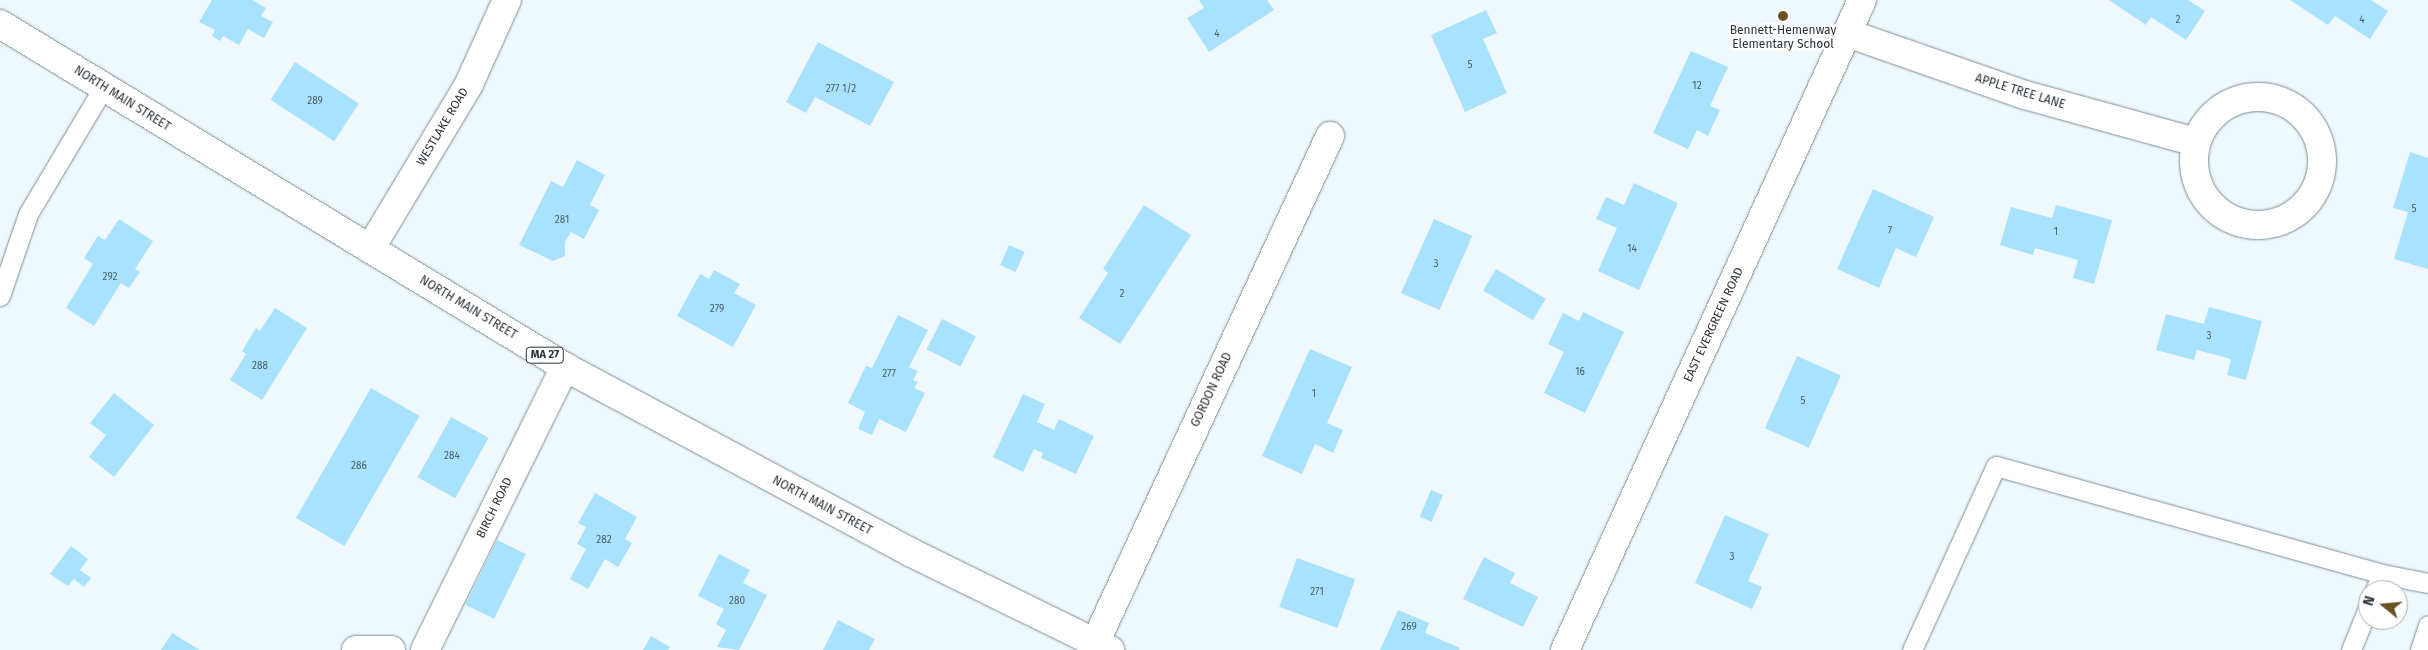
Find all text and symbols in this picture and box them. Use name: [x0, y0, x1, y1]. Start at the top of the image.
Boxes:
marker: Bennett-Hemenway Elementary School: [1777, 10, 1789, 22]
house number: 2: [2176, 15, 2180, 27]
house number: 4: [2359, 15, 2365, 27]
place label: Bennett-Hemenway Elementary School: [1730, 24, 1836, 52]
house number: 4: [1214, 29, 1220, 41]
house number: 5: [1467, 60, 1473, 72]
street label: NORTH MAIN STREET: [71, 63, 173, 135]
street label: APPLE TREE LANE: [1973, 71, 2067, 113]
house number: 12: [1692, 81, 1702, 93]
house number: 277 1/2: [826, 84, 856, 96]
street label: WESTLAKE ROAD: [414, 86, 472, 168]
house number: 289: [307, 96, 323, 108]
house number: 5: [2411, 204, 2417, 216]
house number: 281: [555, 215, 569, 227]
house number: 7: [1888, 226, 1892, 238]
house number: 1: [2054, 227, 2058, 239]
house number: 14: [1627, 244, 1637, 256]
house number: 3: [1434, 259, 1438, 271]
street label: EAST EVERGREEN ROAD: [1681, 265, 1747, 385]
house number: 292: [103, 272, 117, 284]
street label: NORTH MAIN STREET: [417, 273, 519, 343]
house number: 2: [1120, 289, 1124, 301]
house number: 279: [710, 304, 724, 316]
house number: 3: [2207, 331, 2211, 343]
road number: MA 27: [525, 346, 565, 364]
street label: GORDON ROAD: [1188, 350, 1236, 430]
house number: 288: [252, 361, 268, 373]
house number: 16: [1575, 367, 1585, 379]
house number: 277: [882, 369, 896, 381]
house number: 1: [1312, 389, 1316, 401]
house number: 5: [1800, 396, 1806, 408]
house number: 284: [444, 451, 460, 463]
house number: 286: [351, 461, 367, 473]
street label: NORTH MAIN STREET: [770, 474, 874, 538]
street label: BIRCH ROAD: [474, 475, 516, 541]
house number: 282: [596, 535, 612, 547]
house number: 3: [1730, 552, 1734, 564]
north arrow: [2358, 580, 2408, 630]
house number: 271: [1310, 587, 1324, 599]
text: N: [2360, 594, 2379, 608]
house number: 280: [729, 596, 745, 608]
house number: 269: [1401, 622, 1417, 634]

